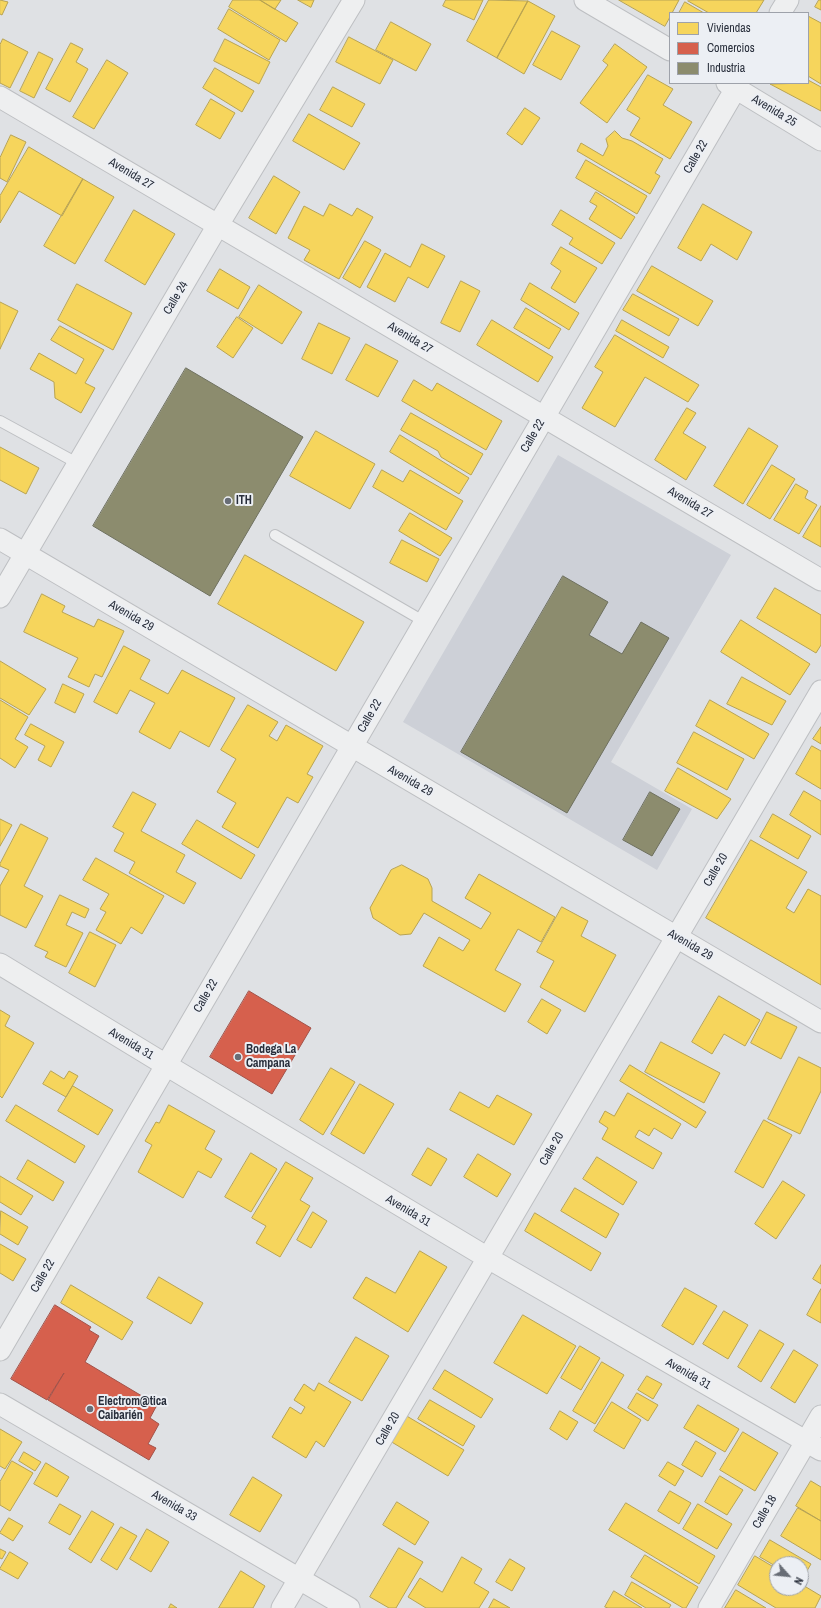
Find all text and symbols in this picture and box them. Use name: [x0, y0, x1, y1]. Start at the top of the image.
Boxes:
legend: [669, 12, 809, 84]
text: Viviendas: [707, 20, 751, 36]
text: Comercios: [707, 40, 755, 56]
text: Industria: [707, 60, 745, 76]
street label: Avenida 25: [749, 92, 799, 130]
street label: Calle 22: [681, 138, 711, 176]
street label: Avenida 27: [106, 155, 156, 193]
street label: Calle 24: [161, 279, 191, 317]
street label: Avenida 27: [385, 319, 435, 357]
street label: Calle 22: [518, 417, 548, 455]
street label: Avenida 27: [665, 484, 715, 522]
place label: ITH: [236, 494, 252, 508]
marker: ITH: [223, 496, 233, 506]
street label: Avenida 29: [106, 597, 156, 635]
street label: Calle 22: [355, 697, 385, 735]
street label: Avenida 29: [385, 762, 435, 800]
street label: Calle 20: [701, 851, 731, 889]
street label: Avenida 29: [665, 926, 715, 964]
street label: Calle 22: [191, 977, 221, 1015]
street label: Avenida 31: [106, 1025, 156, 1063]
place label: Bodega La Campana: [246, 1043, 296, 1071]
marker: Bodega La Campana: [233, 1052, 243, 1062]
street label: Calle 20: [537, 1130, 567, 1168]
street label: Avenida 31: [383, 1192, 433, 1230]
street label: Calle 22: [28, 1257, 58, 1295]
street label: Avenida 31: [663, 1355, 713, 1393]
place label: Electrom@tica Caibarién: [98, 1395, 167, 1423]
marker: Electrom@tica Caibarién: [85, 1404, 95, 1414]
street label: Calle 20: [373, 1410, 403, 1448]
street label: Avenida 33: [149, 1487, 199, 1525]
street label: Calle 18: [750, 1493, 780, 1531]
north arrow: [769, 1556, 809, 1596]
text: N: [791, 1575, 807, 1587]

